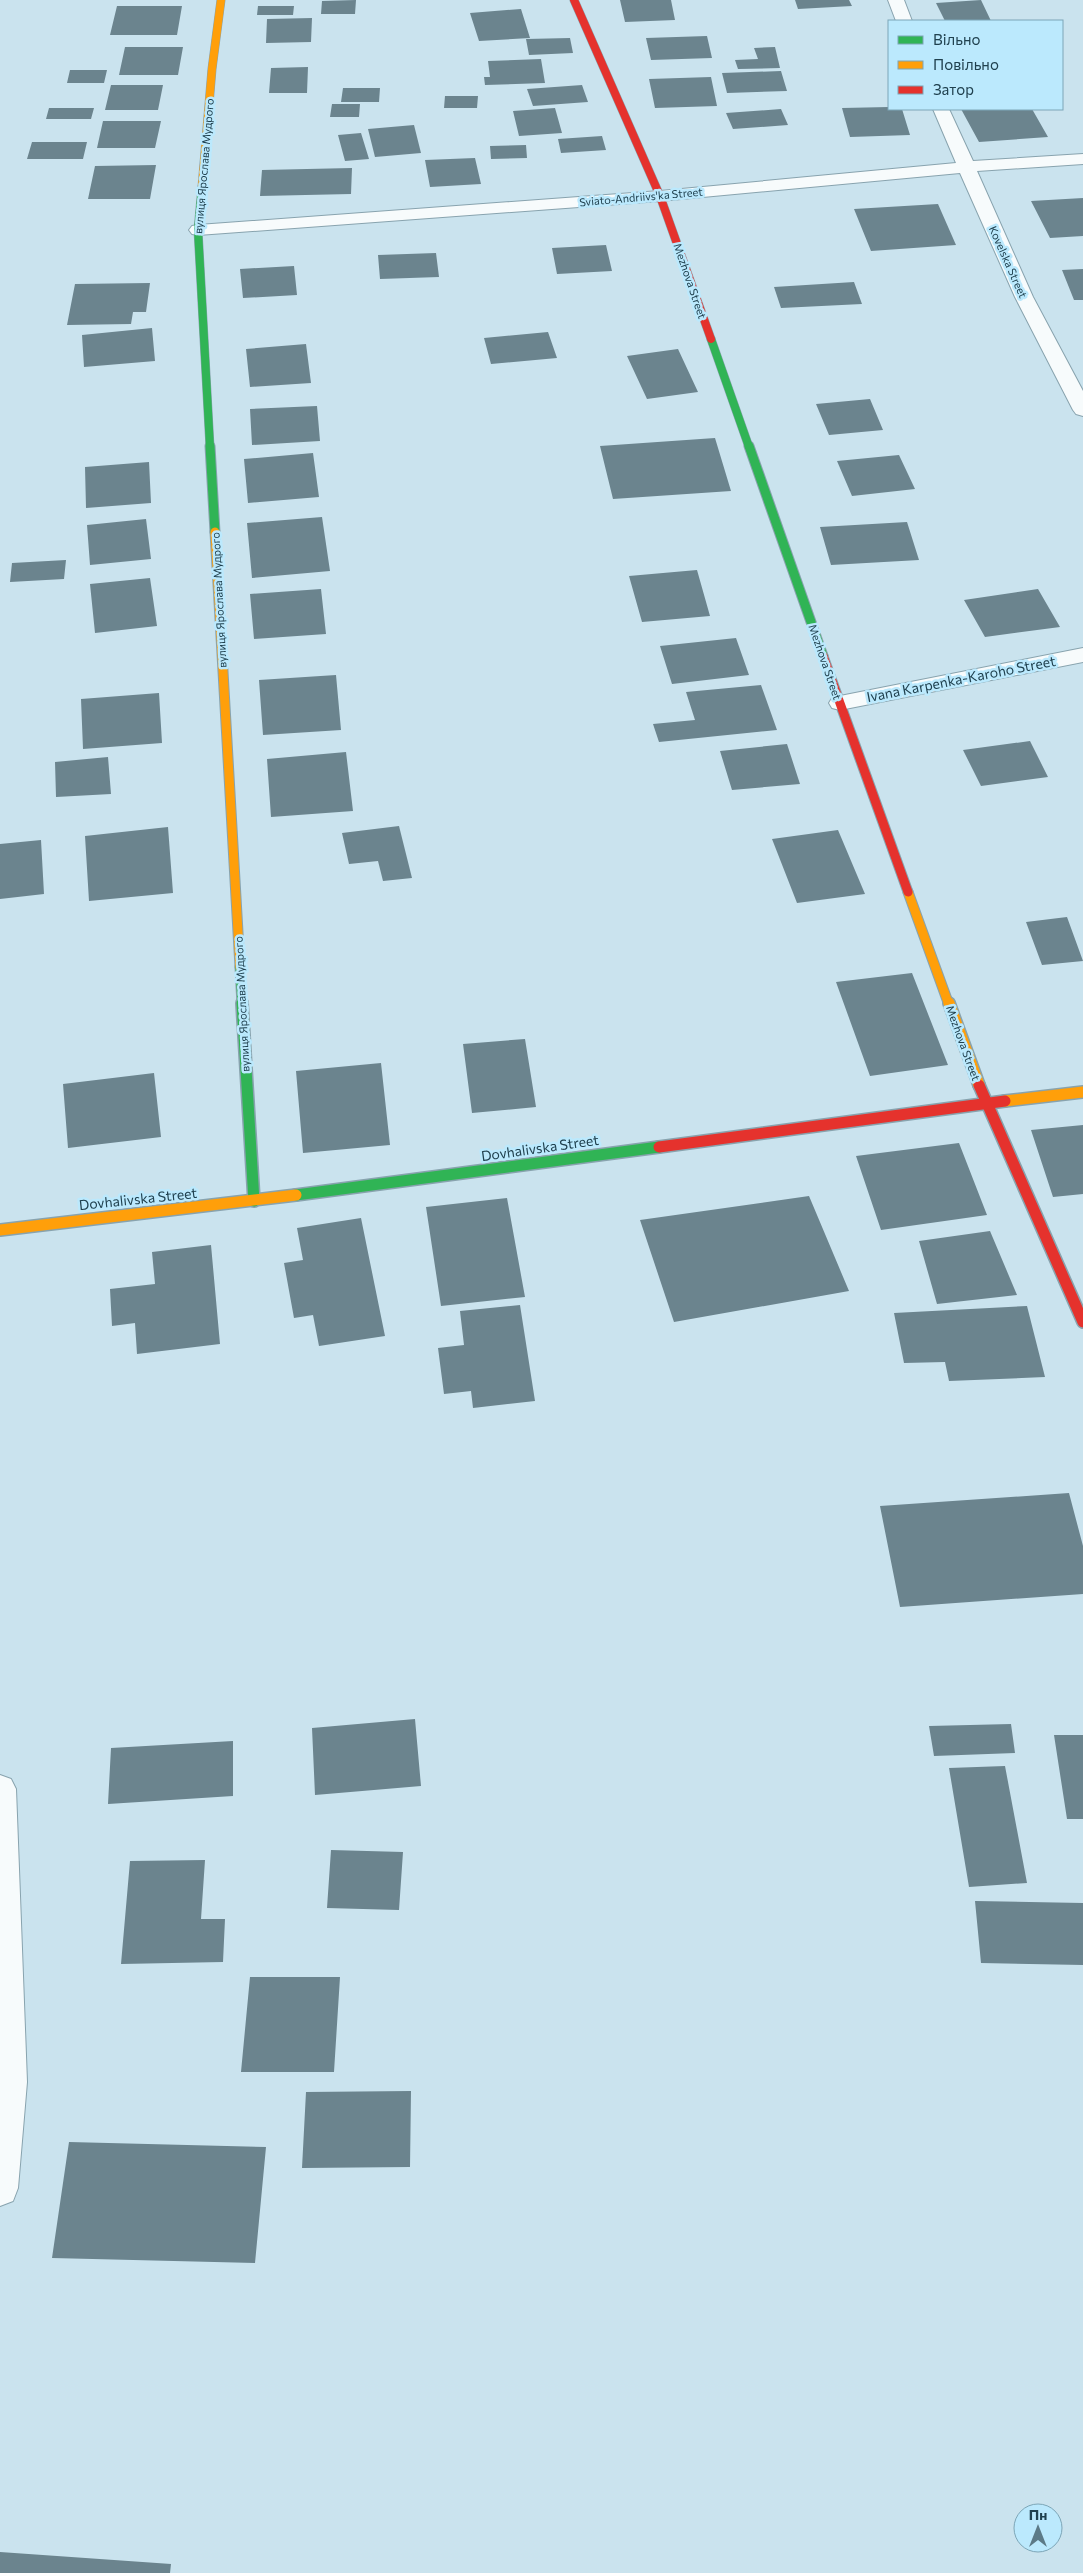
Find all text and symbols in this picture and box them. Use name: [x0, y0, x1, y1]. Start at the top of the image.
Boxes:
legend: [888, 20, 1063, 110]
text: Вільно: [933, 30, 980, 48]
text: Повільно: [933, 55, 999, 73]
text: Затор: [933, 80, 974, 98]
street label: вулиця Ярослава Мудрого: [191, 97, 216, 234]
street label: Sviato-Andriivs'ka Street: [579, 185, 704, 208]
street label: Kovelska Street: [987, 224, 1030, 300]
street label: Mezhova Street: [671, 241, 710, 321]
street label: вулиця Ярослава Мудрого: [208, 531, 229, 668]
street label: Mezhova Street: [806, 622, 845, 702]
street label: Ivana Karpenka-Karoho Street: [865, 652, 1057, 705]
street label: вулиця Ярослава Мудрого: [231, 935, 252, 1072]
street label: Mezhova Street: [944, 1004, 983, 1083]
street label: Dovhalivska Street: [480, 1131, 600, 1164]
street label: Dovhalivska Street: [78, 1184, 198, 1213]
north arrow: [1013, 2503, 1063, 2553]
text: Пн: [1029, 2506, 1047, 2523]

